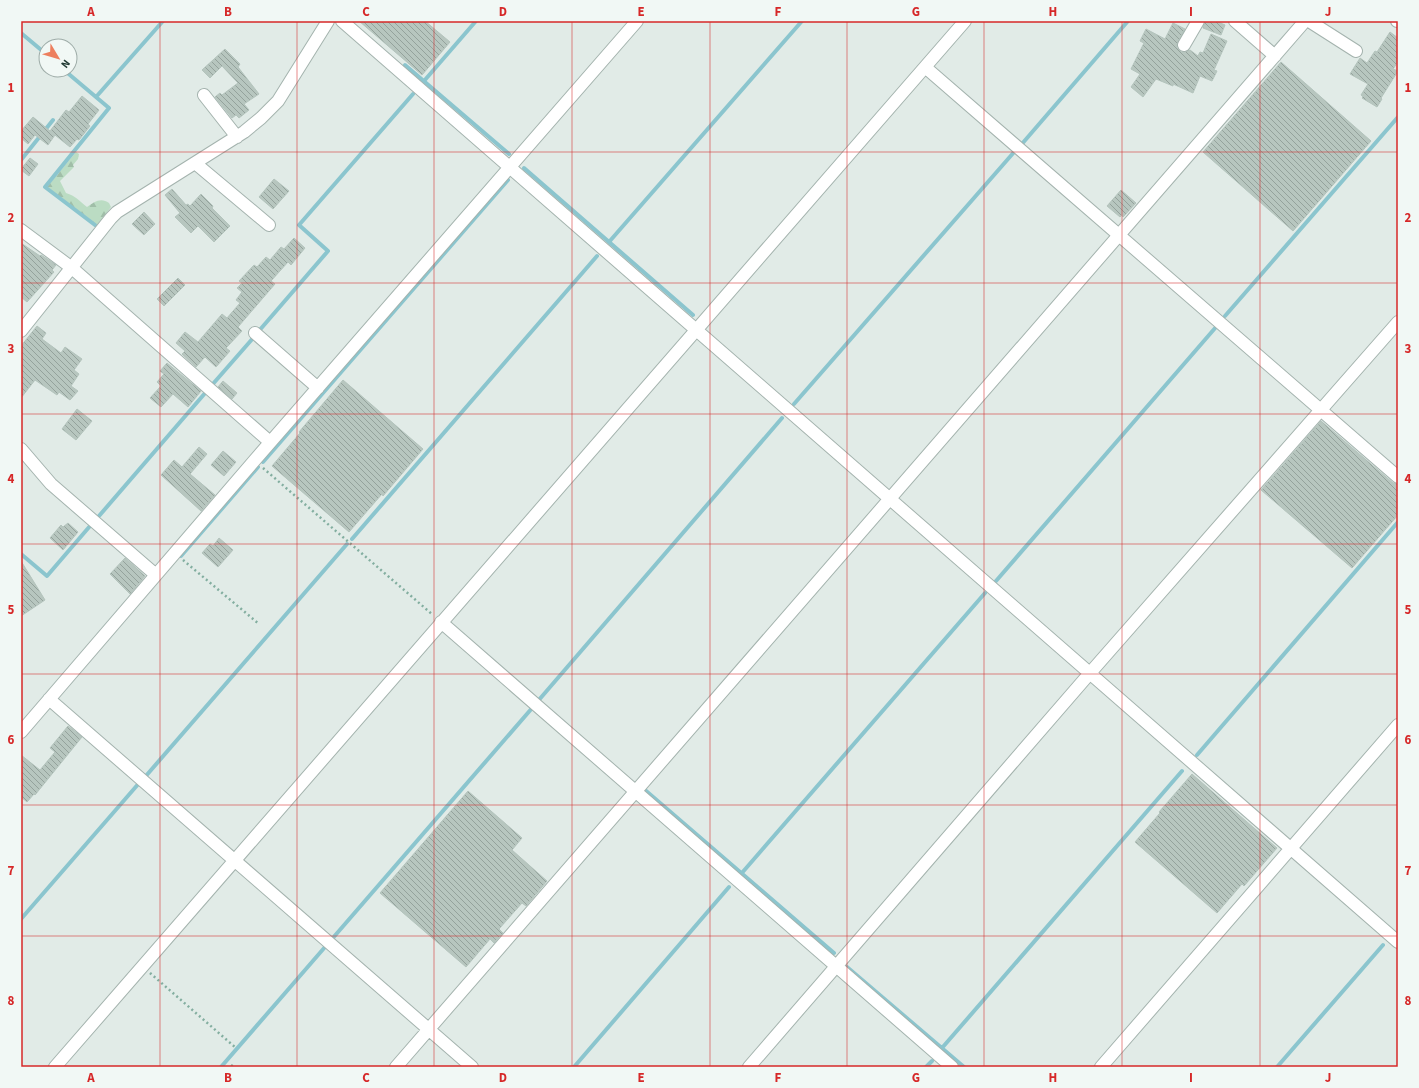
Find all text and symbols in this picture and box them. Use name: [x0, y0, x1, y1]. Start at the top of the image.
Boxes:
text: A: [86, 3, 95, 21]
text: B: [224, 3, 232, 21]
text: C: [362, 3, 370, 21]
text: D: [499, 3, 507, 21]
text: E: [637, 3, 645, 21]
text: F: [775, 3, 782, 21]
text: G: [912, 3, 920, 21]
text: H: [1049, 3, 1057, 21]
text: I: [1189, 3, 1193, 21]
text: J: [1325, 3, 1331, 21]
north arrow: [38, 38, 78, 78]
text: N: [57, 56, 74, 71]
text: 1: [8, 79, 15, 97]
text: 1: [1405, 79, 1412, 97]
text: 2: [8, 209, 15, 227]
text: 2: [1405, 209, 1412, 227]
text: 3: [8, 340, 15, 358]
text: 3: [1405, 340, 1412, 358]
text: 4: [8, 470, 15, 488]
text: 4: [1405, 470, 1412, 488]
text: 5: [8, 601, 15, 619]
text: 5: [1405, 601, 1412, 619]
text: 6: [8, 731, 15, 749]
text: 6: [1405, 731, 1412, 749]
text: 7: [8, 862, 15, 880]
text: 7: [1405, 862, 1412, 880]
text: 8: [8, 992, 15, 1010]
text: 8: [1405, 992, 1412, 1010]
text: A: [86, 1069, 95, 1087]
text: B: [224, 1069, 232, 1087]
text: C: [362, 1069, 370, 1087]
text: D: [499, 1069, 507, 1087]
text: E: [637, 1069, 645, 1087]
text: F: [775, 1069, 782, 1087]
text: G: [912, 1069, 920, 1087]
text: H: [1049, 1069, 1057, 1087]
text: I: [1189, 1069, 1193, 1087]
text: J: [1325, 1069, 1331, 1087]

